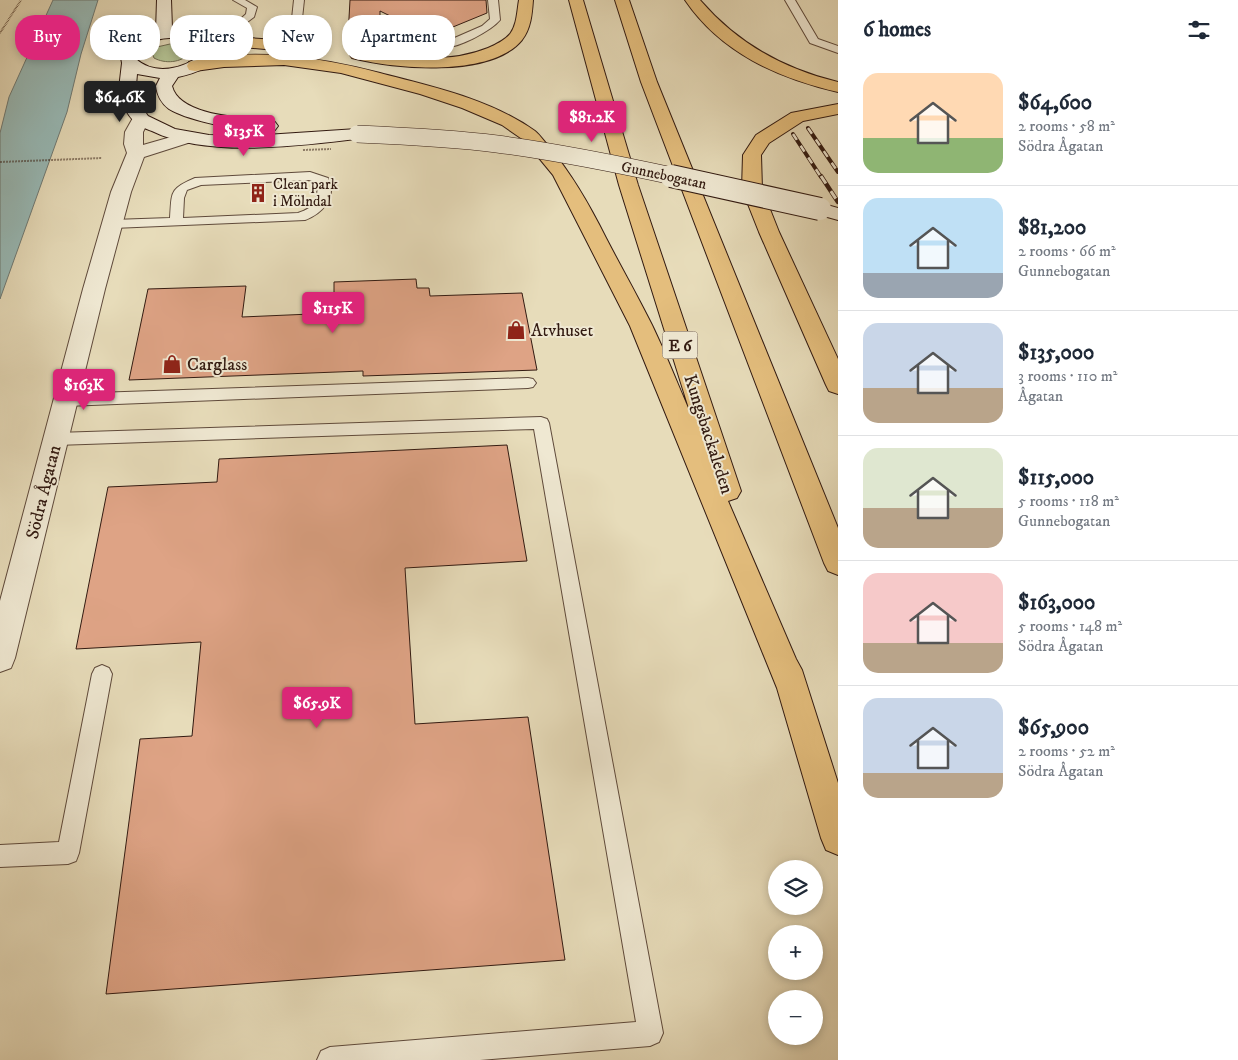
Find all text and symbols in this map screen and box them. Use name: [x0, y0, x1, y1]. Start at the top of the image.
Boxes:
chip: Buy: [15, 15, 80, 60]
chip: Rent: [90, 15, 160, 60]
chip: Filters: [170, 15, 253, 60]
chip: New: [263, 15, 332, 60]
chip: Apartment: [342, 15, 455, 60]
icon: filters: [1185, 16, 1213, 44]
text: 6 homes: [863, 17, 931, 43]
pin: $64.6K: [79, 80, 161, 123]
text: $64.6K: [95, 87, 145, 107]
text: $64,600: [1018, 90, 1092, 116]
icon: home: [903, 93, 963, 153]
pin: $81.2K: [551, 100, 633, 143]
text: $81.2K: [569, 107, 615, 127]
pin: $135K: [209, 114, 279, 157]
text: 2 rooms · 58 m²: [1018, 116, 1115, 136]
text: $135K: [224, 121, 264, 141]
text: Södra Ågatan: [1018, 136, 1103, 156]
street label: Gunnebogatan: [620, 157, 708, 194]
place label: Clean park i Mölndal: [273, 175, 338, 211]
building icon: Clean park i Mölndal: [247, 182, 269, 204]
text: $81,200: [1018, 215, 1086, 241]
icon: home: [903, 218, 963, 278]
text: 2 rooms · 66 m²: [1018, 241, 1116, 261]
text: Gunnebogatan: [1018, 261, 1110, 281]
pin: $115K: [298, 292, 368, 334]
text: $115K: [313, 298, 353, 318]
shop icon: Atvhuset: [505, 319, 527, 341]
place label: Atvhuset: [531, 320, 593, 342]
road number: E 6: [662, 332, 698, 358]
text: $135,000: [1018, 340, 1094, 366]
icon: home: [903, 343, 963, 403]
shop icon: Carglass: [161, 353, 183, 375]
place label: Carglass: [187, 354, 247, 376]
text: 3 rooms · 110 m²: [1018, 366, 1117, 386]
pin: $163K: [49, 368, 119, 411]
street label: Kungsbackaleden: [678, 372, 738, 497]
text: $163K: [64, 375, 104, 395]
text: Ågatan: [1018, 386, 1063, 406]
street label: Södra Ågatan: [21, 442, 66, 542]
text: $115,000: [1018, 465, 1094, 491]
icon: home: [903, 468, 963, 528]
text: 5 rooms · 118 m²: [1018, 491, 1119, 511]
text: Gunnebogatan: [1018, 511, 1110, 531]
text: $163,000: [1018, 590, 1095, 616]
icon: home: [903, 593, 963, 653]
text: 5 rooms · 148 m²: [1018, 616, 1122, 636]
text: Södra Ågatan: [1018, 636, 1103, 656]
pin: $65.9K: [276, 686, 358, 729]
text: $65.9K: [293, 693, 341, 713]
text: $65,900: [1018, 715, 1089, 741]
icon: home: [903, 718, 963, 778]
text: 2 rooms · 52 m²: [1018, 741, 1115, 761]
text: Södra Ågatan: [1018, 761, 1103, 781]
map controls: [768, 860, 823, 1045]
button: layers: [768, 860, 823, 915]
button: +: [768, 925, 823, 980]
button: −: [768, 990, 823, 1045]

